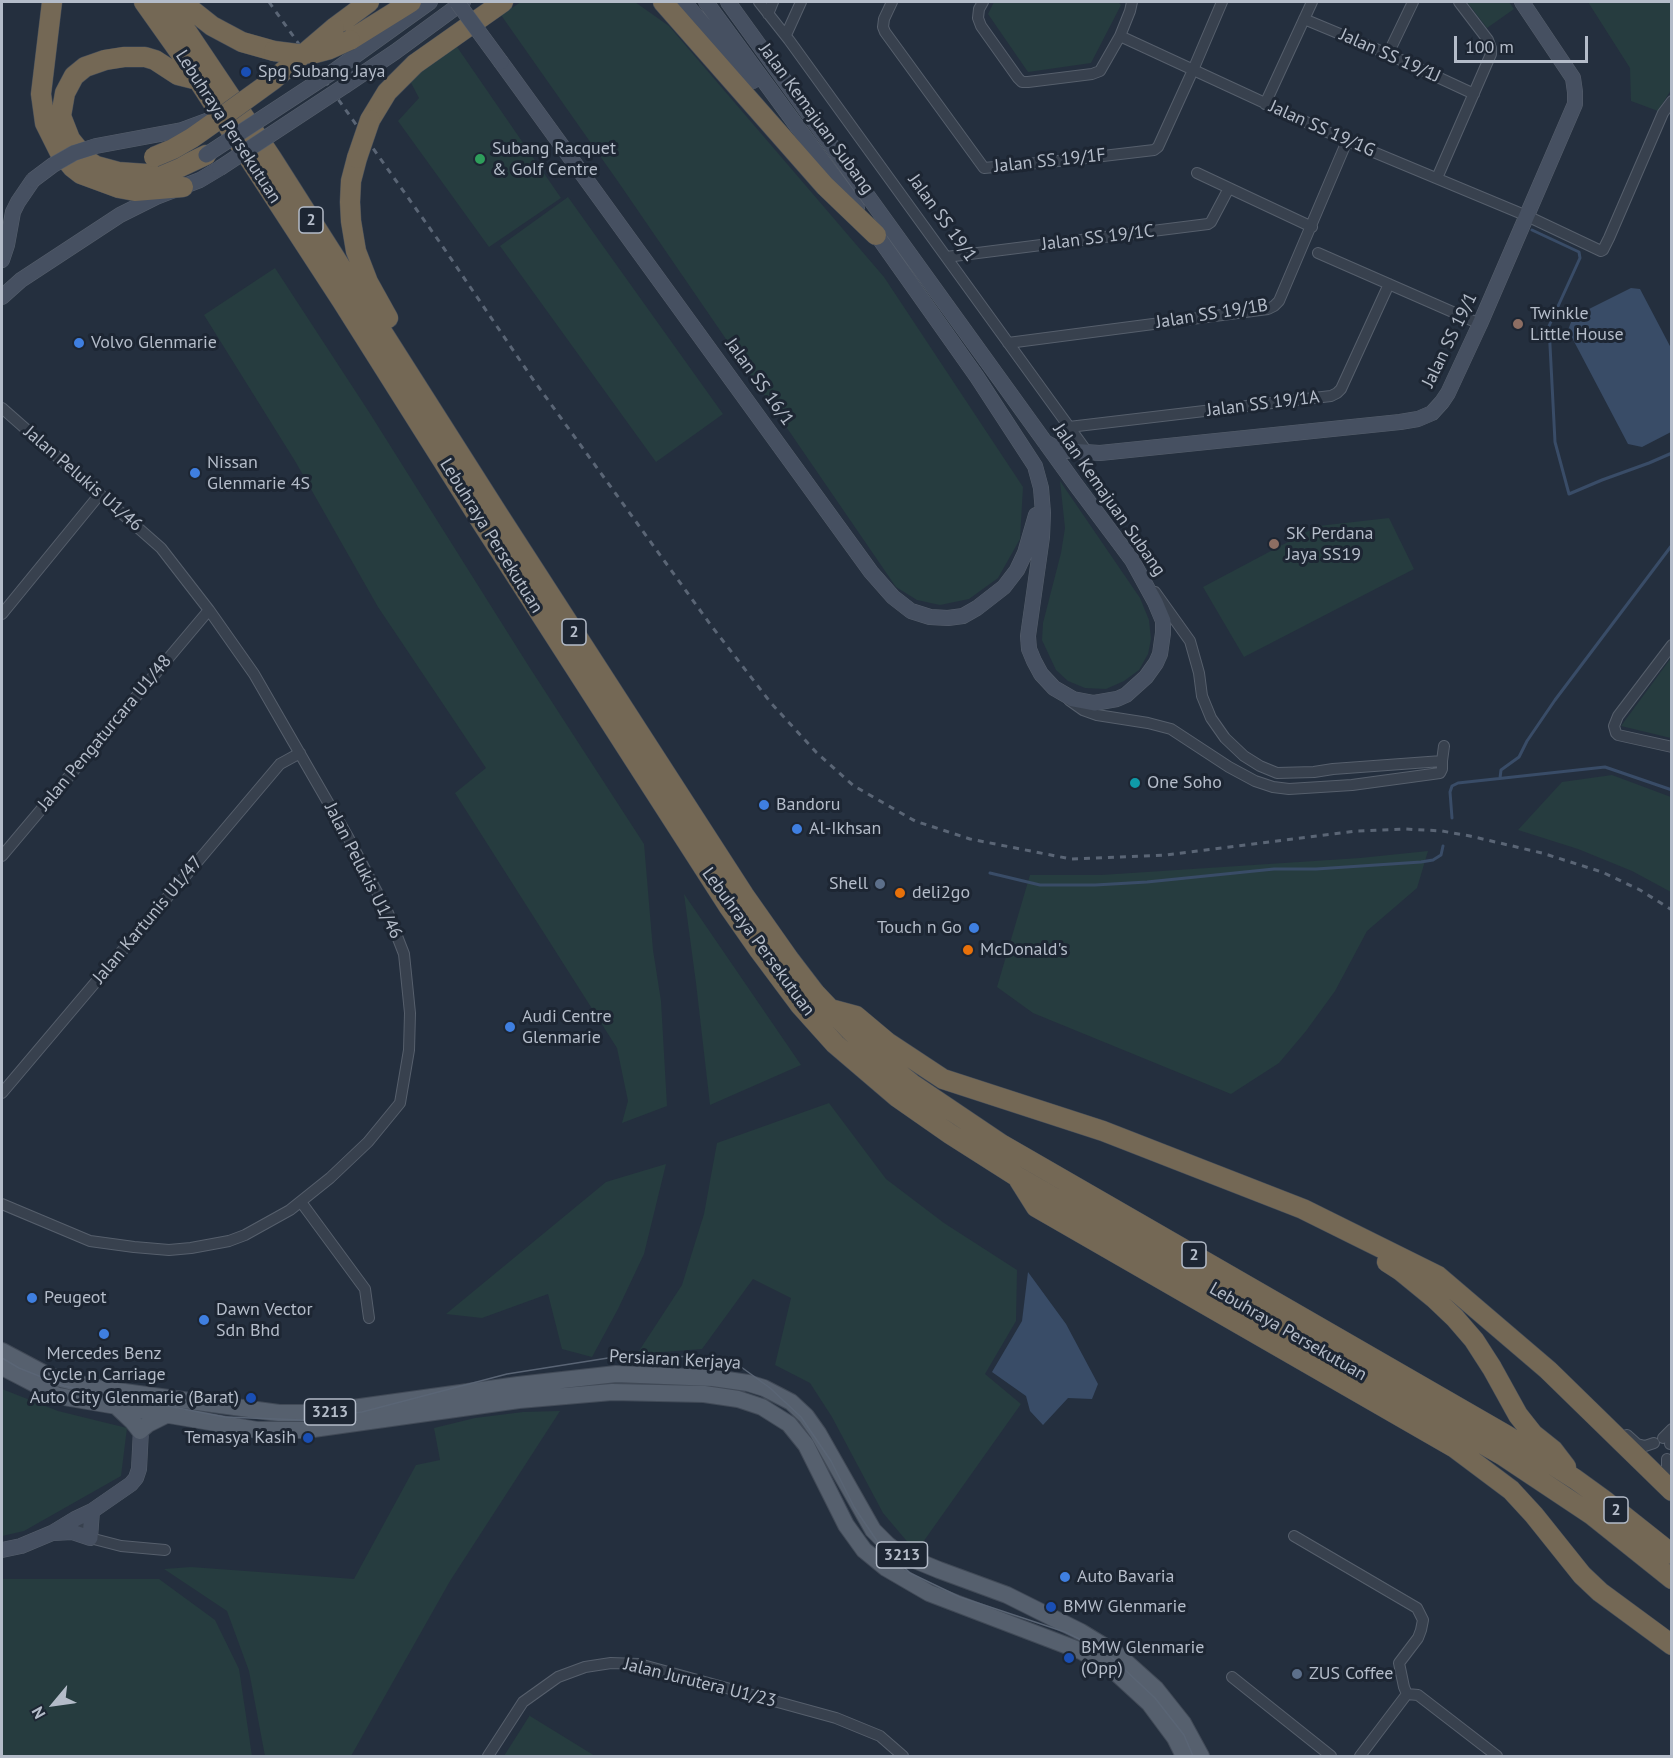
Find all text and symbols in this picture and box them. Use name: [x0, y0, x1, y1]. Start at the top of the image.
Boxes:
street label: Jalan SS 19/1J: [1336, 24, 1444, 88]
scale bar: [1457, 24, 1590, 62]
text: 100 m: [1465, 35, 1514, 58]
street label: Jalan Kemajuan Subang: [754, 39, 878, 199]
street label: Lebuhraya Persekutuan: [170, 46, 286, 208]
place label: Spg Subang Jaya: [258, 61, 385, 83]
marker: Spg Subang Jaya: [239, 65, 253, 79]
street label: Jalan SS 19/1G: [1266, 96, 1378, 162]
place label: Subang Racquet & Golf Centre: [492, 138, 616, 180]
street label: Jalan SS 19/1F: [993, 144, 1107, 178]
marker: Subang Racquet & Golf Centre: [473, 152, 487, 166]
street label: Jalan SS 19/1: [903, 170, 981, 266]
road number: 2: [299, 207, 323, 233]
street label: Jalan SS 19/1C: [1041, 220, 1155, 256]
street label: Jalan SS 19/1: [1418, 289, 1482, 391]
street label: Jalan SS 19/1B: [1154, 294, 1270, 334]
place label: Twinkle Little House: [1530, 303, 1624, 346]
marker: Twinkle Little House: [1511, 317, 1525, 331]
place label: Volvo Glenmarie: [91, 332, 217, 354]
street label: Jalan SS 16/1: [720, 334, 798, 430]
marker: Volvo Glenmarie: [72, 336, 86, 350]
street label: Jalan SS 19/1A: [1205, 386, 1321, 422]
street label: Jalan Kemajuan Subang: [1048, 420, 1170, 580]
street label: Jalan Pelukis U1/46: [19, 422, 147, 536]
place label: Nissan Glenmarie 4S: [207, 452, 310, 494]
street label: Lebuhraya Persekutuan: [435, 455, 547, 617]
marker: Nissan Glenmarie 4S: [188, 466, 202, 480]
place label: SK Perdana Jaya SS19: [1286, 523, 1373, 566]
marker: SK Perdana Jaya SS19: [1267, 537, 1281, 551]
road number: 2: [562, 619, 586, 645]
street label: Jalan Pengaturcara U1/48: [34, 651, 176, 815]
place label: One Soho: [1147, 772, 1222, 794]
marker: One Soho: [1128, 776, 1142, 790]
place label: Bandoru: [776, 794, 840, 816]
marker: Bandoru: [757, 798, 771, 812]
street label: Jalan Pelukis U1/46: [319, 799, 407, 943]
place label: Al-Ikhsan: [809, 818, 881, 840]
marker: Al-Ikhsan: [790, 822, 804, 836]
street label: Jalan Kartunis U1/47: [88, 852, 208, 988]
street label: Lebuhraya Persekutuan: [697, 864, 819, 1020]
place label: Shell: [829, 873, 868, 895]
marker: Shell: [873, 877, 887, 891]
place label: deli2go: [912, 882, 970, 904]
marker: deli2go: [893, 886, 907, 900]
place label: Touch n Go: [877, 917, 962, 939]
marker: Touch n Go: [967, 921, 981, 935]
place label: McDonald's: [980, 939, 1068, 961]
marker: McDonald's: [961, 943, 975, 957]
place label: Audi Centre Glenmarie: [522, 1006, 612, 1048]
marker: Audi Centre Glenmarie: [503, 1020, 517, 1034]
road number: 2: [1182, 1242, 1206, 1268]
street label: Lebuhraya Persekutuan: [1205, 1278, 1371, 1386]
place label: Peugeot: [44, 1287, 107, 1309]
marker: Peugeot: [25, 1291, 39, 1305]
place label: Dawn Vector Sdn Bhd: [216, 1299, 312, 1342]
marker: Dawn Vector Sdn Bhd: [197, 1313, 211, 1327]
marker: Mercedes Benz Cycle n Carriage: [97, 1327, 111, 1341]
place label: Mercedes Benz Cycle n Carriage: [42, 1343, 166, 1386]
street label: Persiaran Kerjaya: [608, 1346, 742, 1374]
place label: Auto City Glenmarie (Barat): [30, 1387, 239, 1409]
marker: Auto City Glenmarie (Barat): [244, 1391, 258, 1405]
road number: 3213: [304, 1399, 356, 1425]
place label: Temasya Kasih: [184, 1427, 296, 1449]
marker: Temasya Kasih: [301, 1431, 315, 1445]
road number: 2: [1604, 1497, 1628, 1523]
road number: 3213: [876, 1542, 928, 1568]
place label: Auto Bavaria: [1077, 1566, 1175, 1588]
marker: Auto Bavaria: [1058, 1570, 1072, 1584]
place label: BMW Glenmarie: [1063, 1596, 1186, 1618]
marker: BMW Glenmarie: [1044, 1600, 1058, 1614]
place label: BMW Glenmarie (Opp): [1081, 1637, 1204, 1680]
marker: BMW Glenmarie (Opp): [1062, 1651, 1076, 1665]
street label: Jalan Jurutera U1/23: [622, 1654, 778, 1712]
place label: ZUS Coffee: [1309, 1663, 1393, 1685]
marker: ZUS Coffee: [1290, 1667, 1304, 1681]
north arrow: [24, 1674, 84, 1734]
text: N: [27, 1703, 50, 1722]

